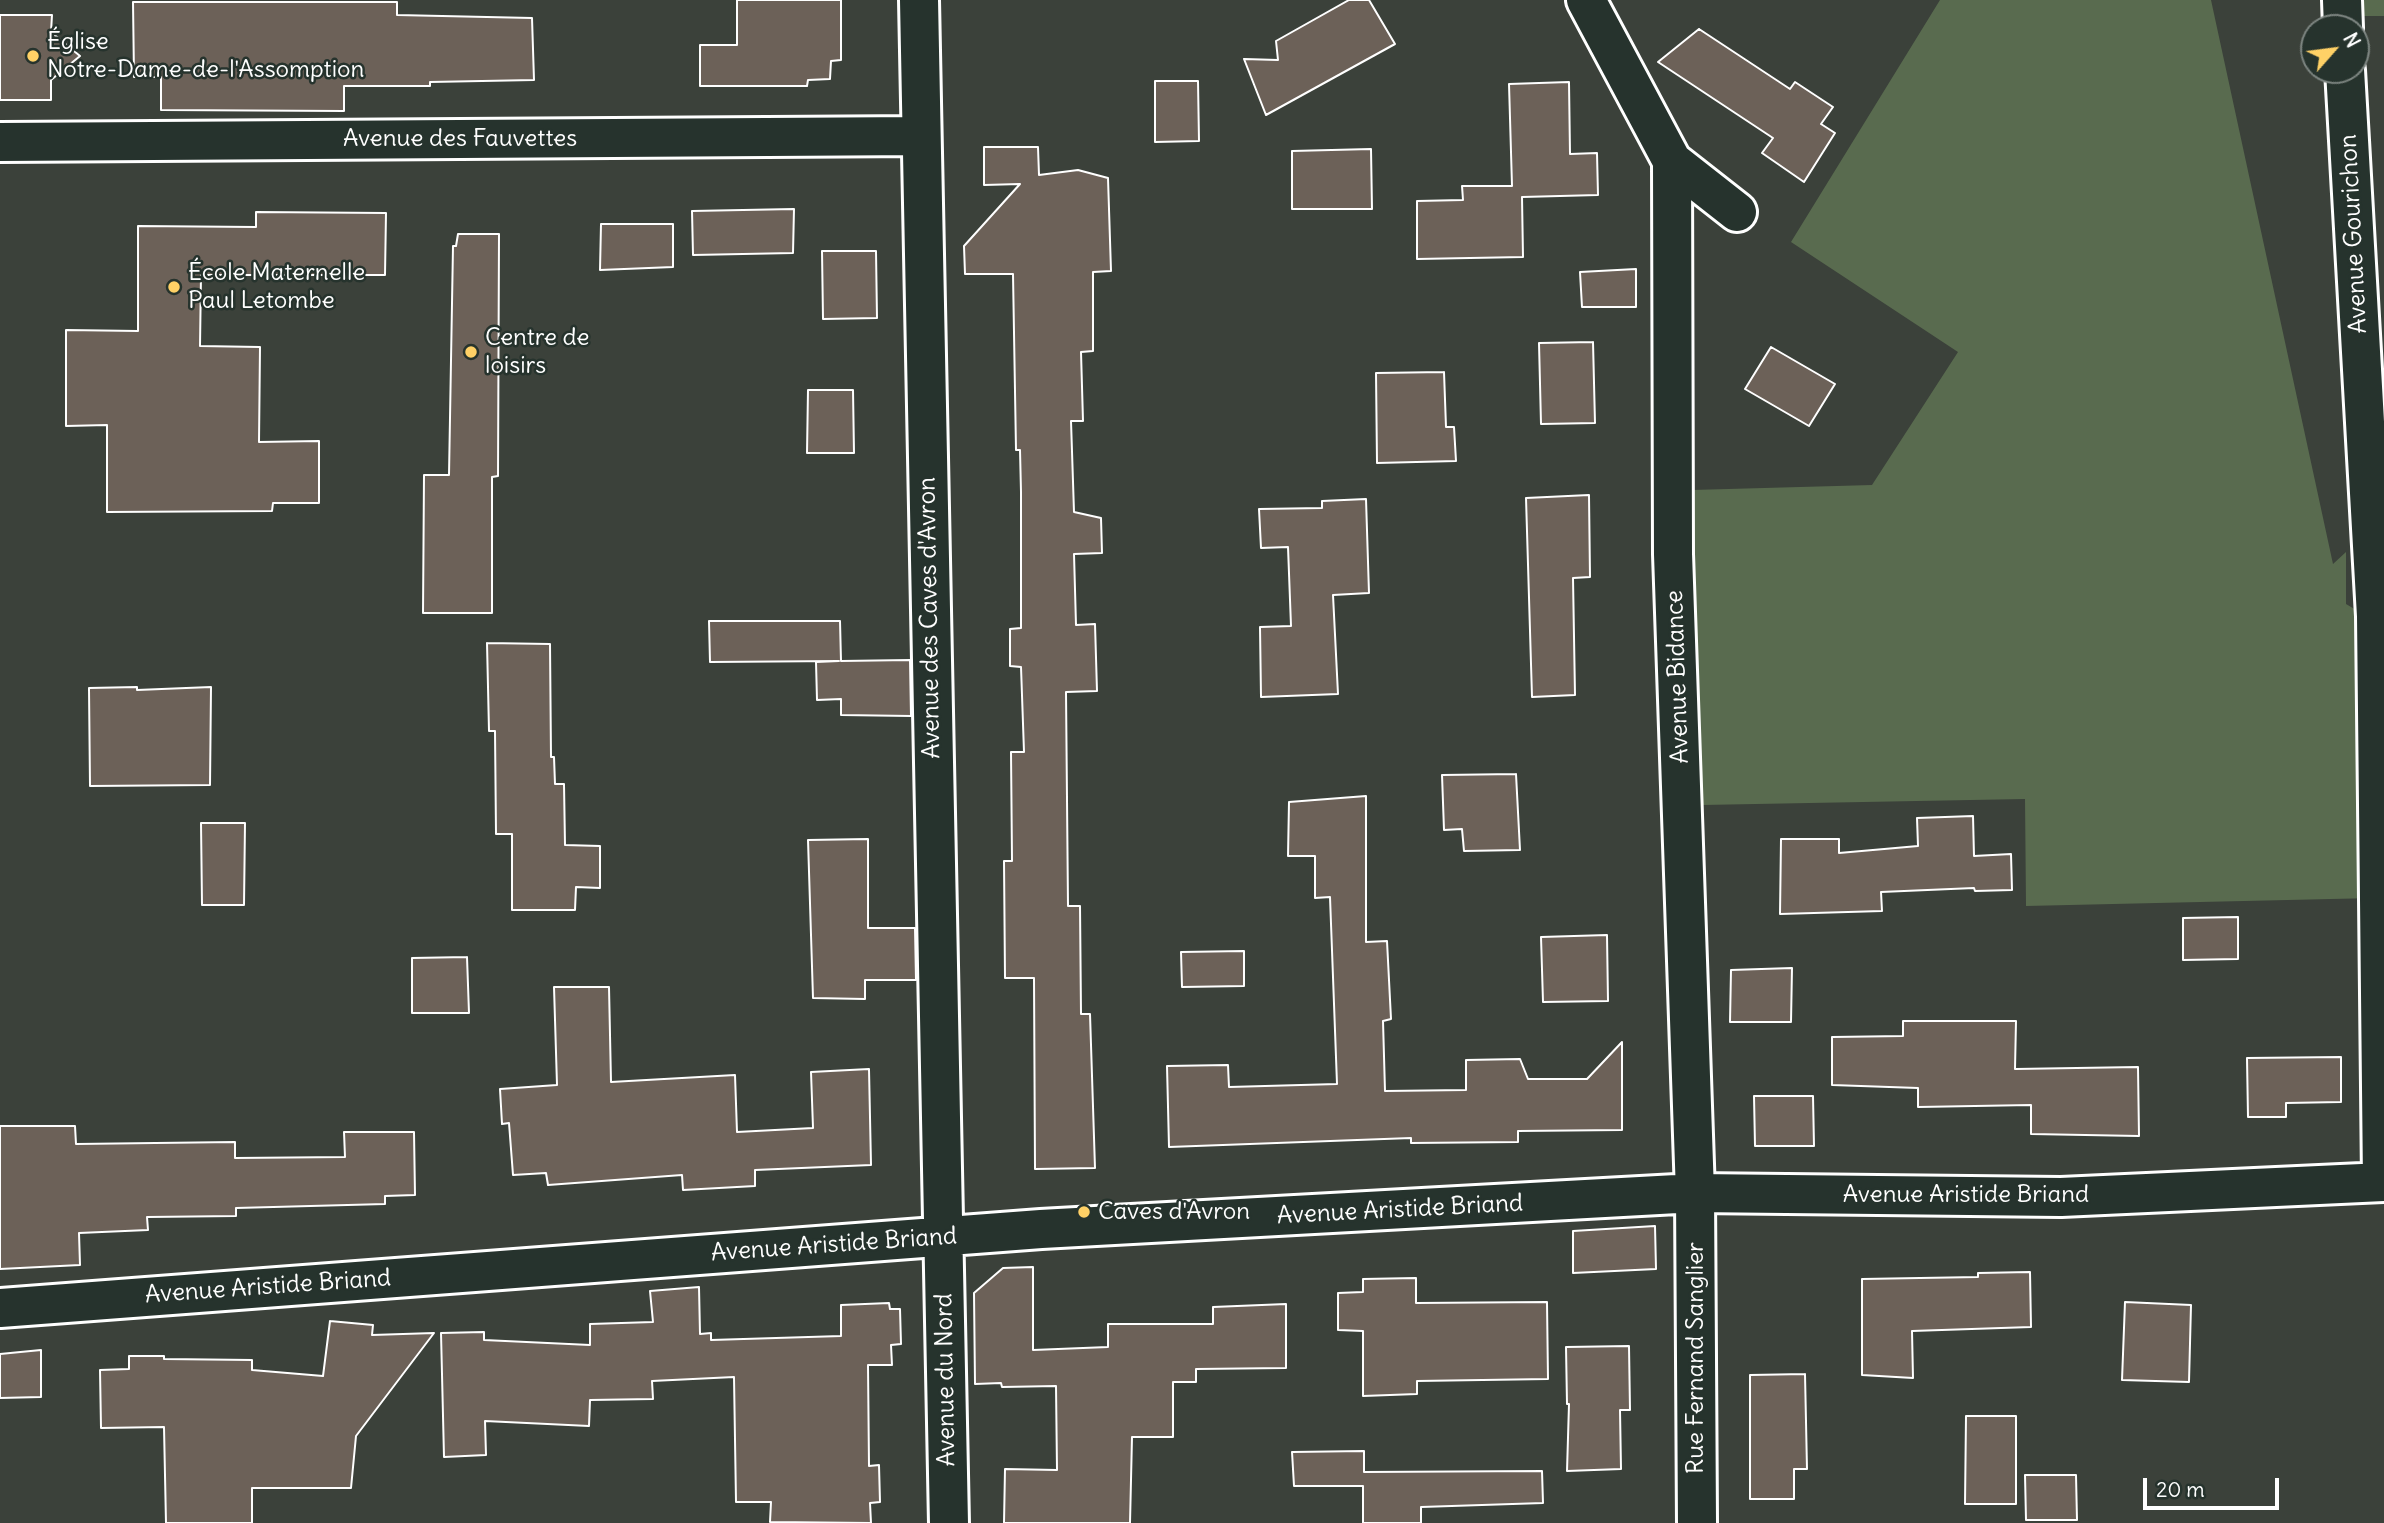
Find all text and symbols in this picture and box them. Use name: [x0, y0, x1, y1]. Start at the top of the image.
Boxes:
north arrow: [2300, 14, 2370, 84]
place label: Église Notre-Dame-de-l'Assomption: [47, 28, 364, 84]
text: N: [2338, 29, 2365, 52]
marker: Église Notre-Dame-de-l'Assomption: [25, 48, 41, 64]
street label: Avenue des Fauvettes: [343, 125, 577, 153]
street label: Avenue Gourichon: [2334, 134, 2374, 334]
place label: École Maternelle Paul Letombe: [188, 259, 365, 315]
marker: École Maternelle Paul Letombe: [166, 279, 182, 295]
place label: Centre de loisirs: [485, 324, 590, 380]
marker: Centre de loisirs: [463, 344, 479, 360]
street label: Avenue des Caves d'Avron: [913, 477, 947, 759]
street label: Avenue Bidance: [1661, 590, 1695, 764]
street label: Avenue Aristide Briand: [1843, 1181, 2089, 1209]
street label: Avenue Aristide Briand: [1276, 1189, 1524, 1231]
place label: Caves d'Avron: [1098, 1198, 1250, 1226]
marker: Caves d'Avron: [1076, 1204, 1092, 1220]
street label: Avenue Aristide Briand: [710, 1222, 958, 1268]
street label: Rue Fernand Sanglier: [1682, 1242, 1710, 1474]
street label: Avenue Aristide Briand: [144, 1264, 392, 1310]
street label: Avenue du Nord: [930, 1293, 962, 1467]
scale bar: [2146, 1464, 2282, 1508]
text: 20 m: [2156, 1476, 2205, 1503]

